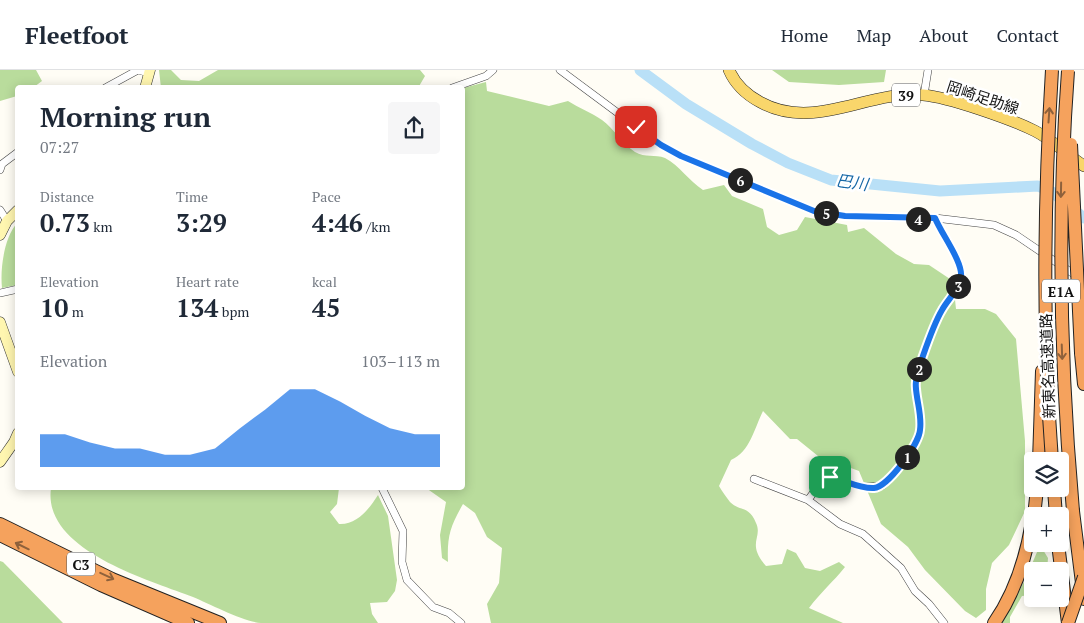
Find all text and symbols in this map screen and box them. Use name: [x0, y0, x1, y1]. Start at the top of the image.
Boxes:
text: Fleetfoot: [25, 19, 129, 51]
text: Home: [781, 23, 828, 47]
text: Map: [856, 23, 891, 47]
text: About: [919, 23, 968, 47]
text: Contact: [996, 23, 1059, 47]
street label: 岡崎足助線: [944, 76, 1022, 118]
road number: 39: [892, 84, 920, 106]
text: Morning run: [40, 98, 211, 135]
button: share: [388, 102, 440, 154]
pin: [615, 106, 657, 148]
one-way arrow: [1044, 108, 1053, 124]
icon: check: [622, 113, 650, 141]
text: 07:27: [40, 136, 79, 158]
pin: 6: [728, 168, 752, 192]
water label: 巴川: [835, 169, 871, 195]
text: 6: [737, 171, 744, 190]
one-way arrow: [1057, 181, 1066, 197]
text: Distance: [40, 187, 94, 206]
text: Time: [176, 187, 208, 206]
text: Pace: [312, 187, 341, 206]
pin: 5: [814, 200, 838, 226]
text: 5: [823, 204, 830, 223]
text: 0.73: [40, 206, 90, 239]
text: 3:29: [176, 206, 227, 239]
text: 4:46: [312, 206, 363, 239]
pin: 4: [906, 206, 930, 232]
text: 4: [915, 210, 922, 229]
text: km: [90, 217, 113, 236]
text: /km: [363, 217, 390, 236]
text: Elevation: [40, 272, 99, 291]
text: Heart rate: [176, 272, 239, 291]
text: kcal: [312, 272, 337, 291]
pin: 3: [946, 274, 970, 298]
text: 3: [955, 277, 962, 296]
road number: E1A: [1042, 280, 1080, 302]
text: 10: [40, 291, 68, 324]
text: 134: [176, 291, 218, 324]
text: 45: [312, 291, 340, 324]
text: m: [68, 302, 84, 321]
text: bpm: [218, 302, 249, 321]
street label: 新東名高速道路: [1035, 313, 1059, 419]
one-way arrow: [1057, 344, 1067, 360]
text: Elevation: [40, 350, 107, 372]
text: 103–113 m: [361, 350, 440, 372]
pin: 2: [906, 356, 932, 382]
text: 2: [916, 360, 923, 379]
pin: 1: [894, 444, 920, 470]
text: 1: [904, 448, 911, 467]
map controls: [1024, 452, 1069, 607]
button: layers: [1024, 452, 1069, 497]
pin: [809, 456, 851, 498]
icon: arrive: [816, 463, 844, 491]
button: +: [1024, 507, 1069, 552]
one-way arrow: [15, 541, 30, 550]
road number: C3: [67, 552, 95, 576]
button: −: [1024, 562, 1069, 607]
one-way arrow: [99, 571, 114, 581]

